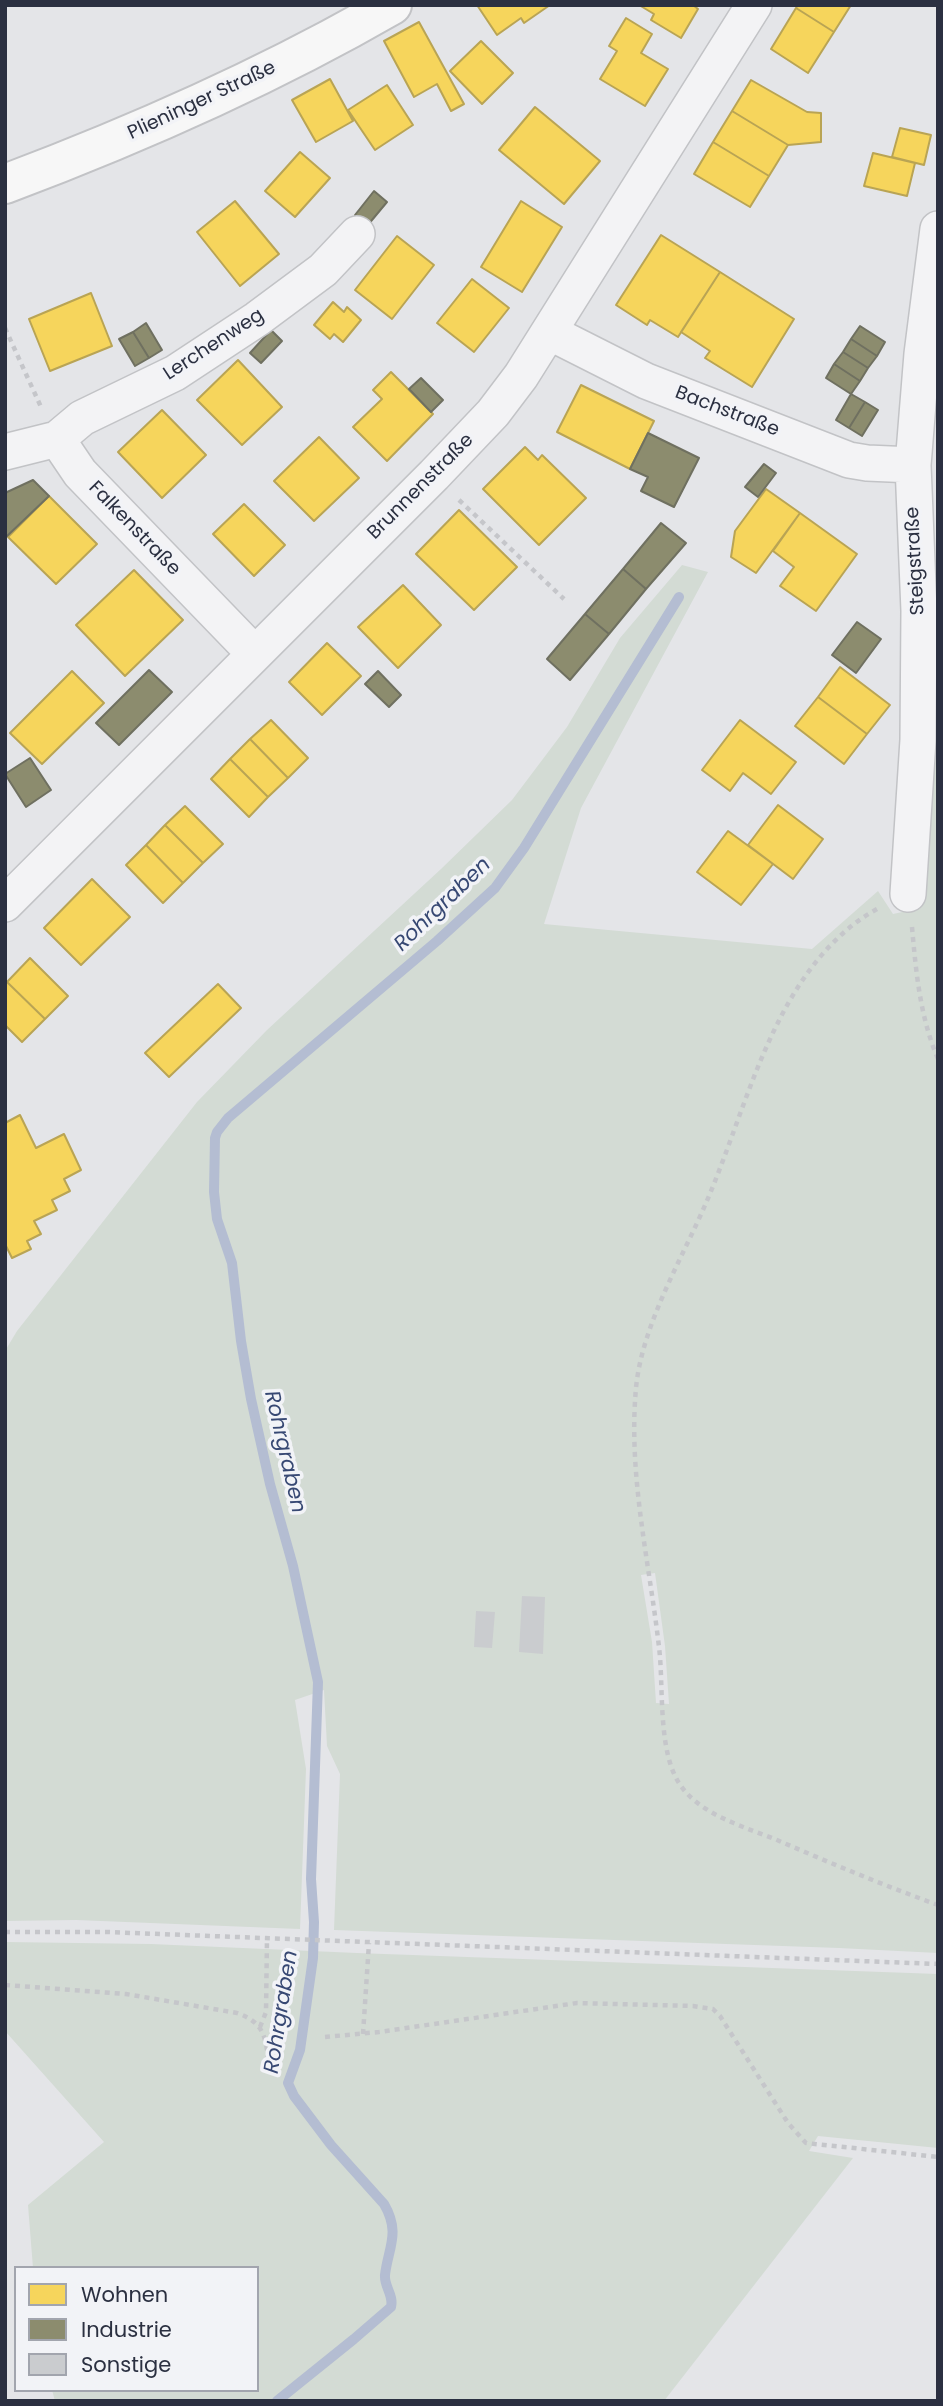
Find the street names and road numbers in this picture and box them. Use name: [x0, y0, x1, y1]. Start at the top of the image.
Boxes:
street label: Plieninger Straße: [124, 57, 280, 145]
street label: Lerchenweg: [160, 304, 268, 386]
street label: Bachstraße: [672, 382, 782, 442]
street label: Brunnenstraße: [363, 429, 479, 545]
street label: Falkenstraße: [83, 477, 185, 581]
street label: Steigstraße: [902, 506, 930, 616]

